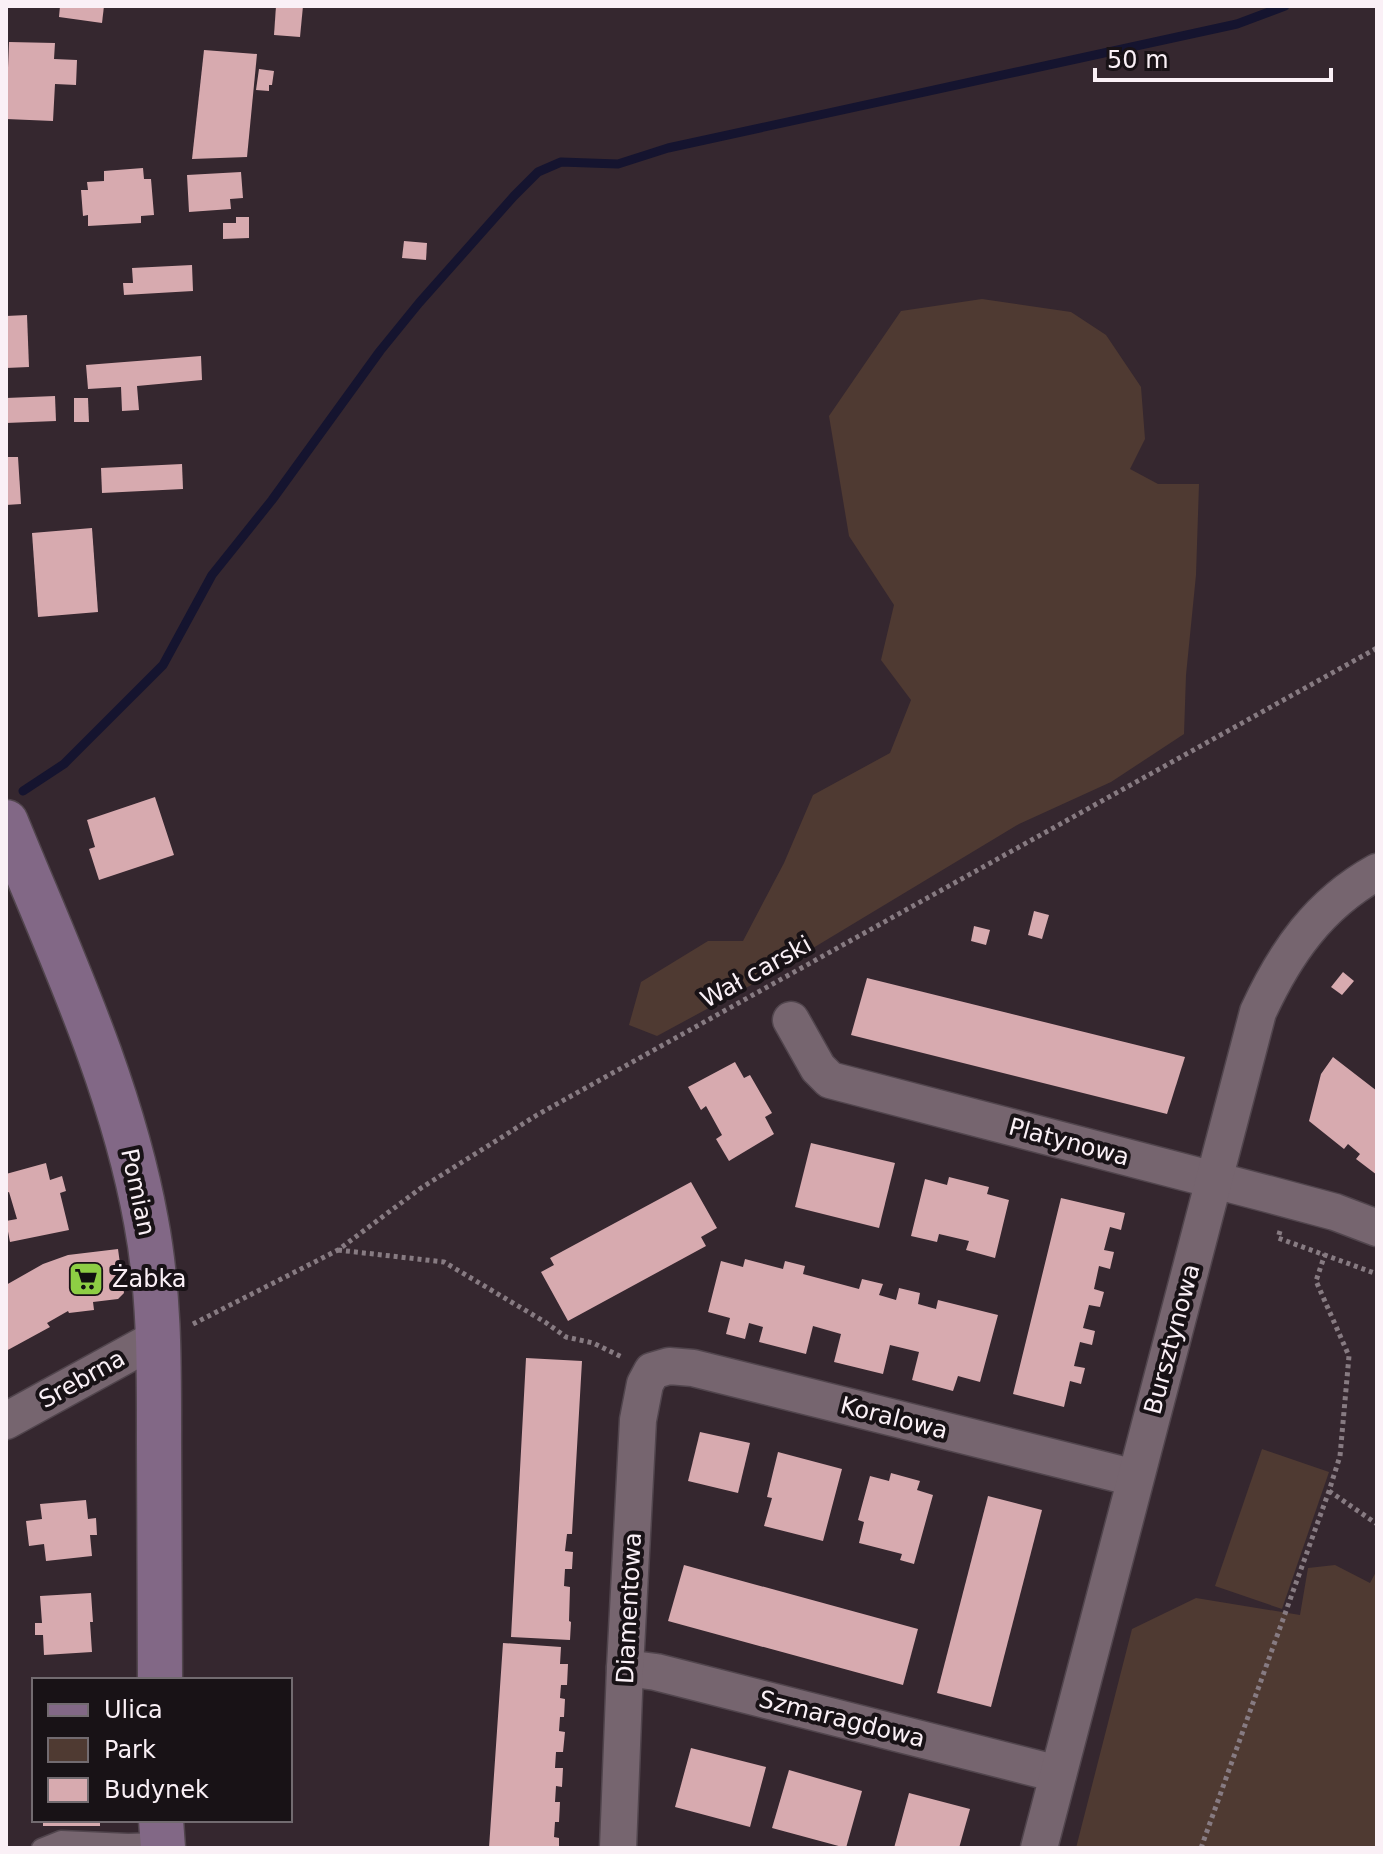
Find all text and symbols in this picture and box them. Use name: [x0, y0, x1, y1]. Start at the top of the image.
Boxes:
scale bar: [1095, 32, 1331, 82]
text: 50 m: [1107, 46, 1169, 74]
street label: Wał carski: [696, 930, 816, 1014]
street label: Platynowa: [1006, 1112, 1132, 1172]
street label: Pomian: [115, 1146, 161, 1238]
supermarket icon: Żabka: [67, 1260, 105, 1298]
street label: Bursztynowa: [1138, 1261, 1206, 1417]
place label: Żabka: [112, 1264, 187, 1293]
street label: Srebrna: [34, 1344, 130, 1414]
street label: Koralowa: [837, 1391, 951, 1445]
street label: Diamentowa: [611, 1532, 647, 1684]
legend: [32, 1678, 292, 1822]
street label: Szmaragdowa: [756, 1685, 928, 1753]
text: Ulica: [104, 1696, 163, 1724]
text: Park: [104, 1736, 156, 1764]
text: Budynek: [104, 1776, 209, 1804]

